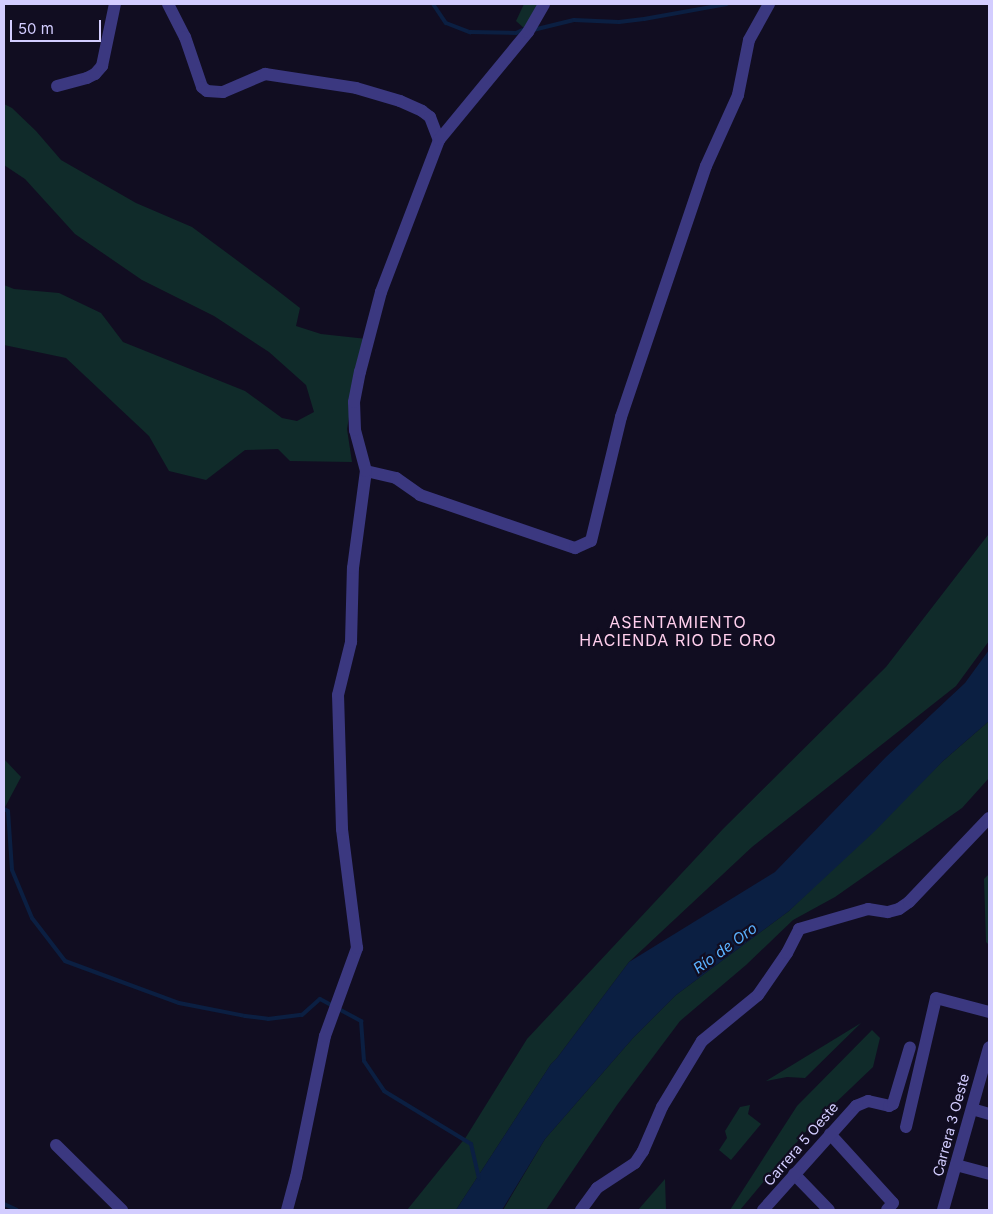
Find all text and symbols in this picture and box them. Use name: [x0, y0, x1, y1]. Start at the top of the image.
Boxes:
scale bar: [12, 10, 104, 42]
text: 50 m: [18, 19, 54, 38]
district label: ASENTAMIENTO HACIENDA RIO DE ORO: [577, 612, 779, 650]
water label: Río de Oro: [690, 919, 760, 977]
street label: Carrera 3 Oeste: [929, 1072, 973, 1178]
street label: Carrera 5 Oeste: [760, 1099, 842, 1189]

